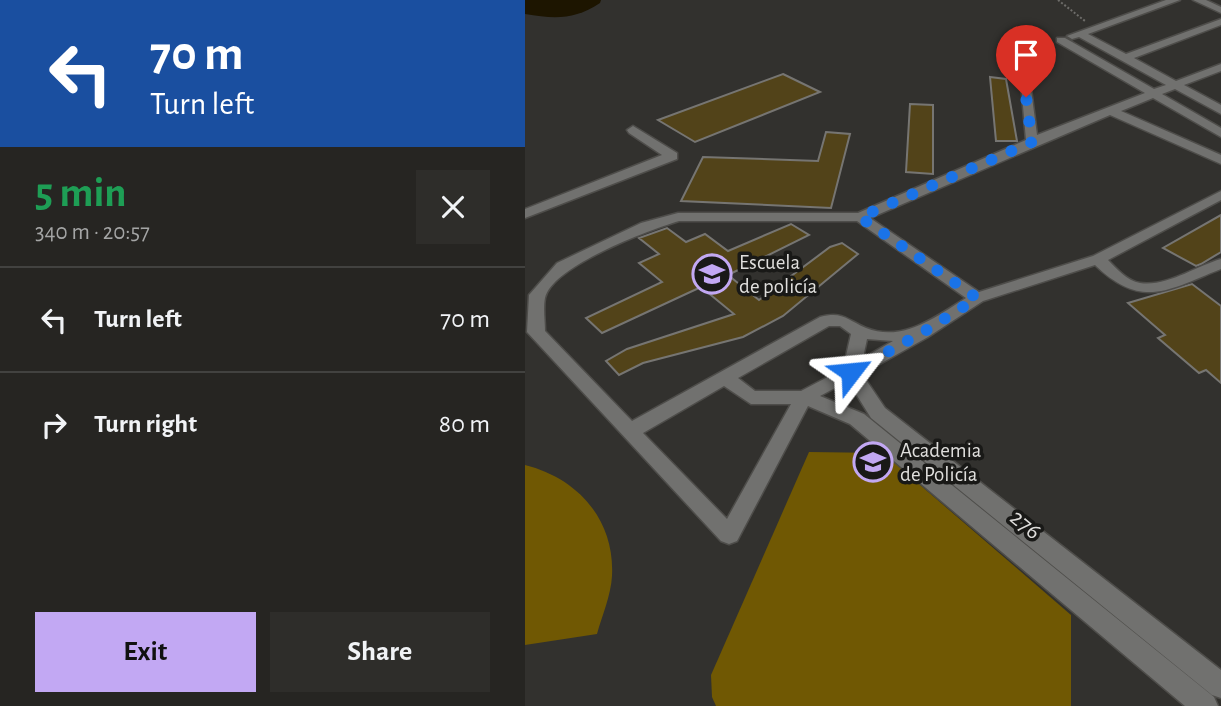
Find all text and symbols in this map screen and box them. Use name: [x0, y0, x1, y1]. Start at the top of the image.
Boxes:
pin: [996, 25, 1056, 97]
icon: left: [35, 28, 126, 119]
text: 70 m: [150, 30, 244, 79]
icon: arrive: [1007, 36, 1045, 74]
text: Turn left: [150, 88, 254, 120]
button: close: [416, 170, 490, 244]
text: 5 min: [35, 172, 127, 214]
text: 340 m · 20:57: [35, 221, 150, 244]
place label: Escuela de policía: [739, 252, 817, 297]
school or university icon: Escuela de policía: [691, 253, 733, 295]
icon: left: [35, 301, 73, 339]
text: Turn left: [94, 306, 182, 332]
text: 70 m: [440, 306, 490, 332]
position arrow: [814, 335, 888, 409]
icon: right: [35, 406, 73, 444]
text: Turn right: [94, 411, 197, 437]
text: 80 m: [439, 411, 490, 437]
place label: Academia de Policía: [900, 440, 982, 485]
school or university icon: Academia de Policía: [852, 441, 894, 483]
street label: 276: [1005, 505, 1045, 544]
button: Exit: [35, 612, 256, 692]
button: Share: [270, 612, 490, 692]

